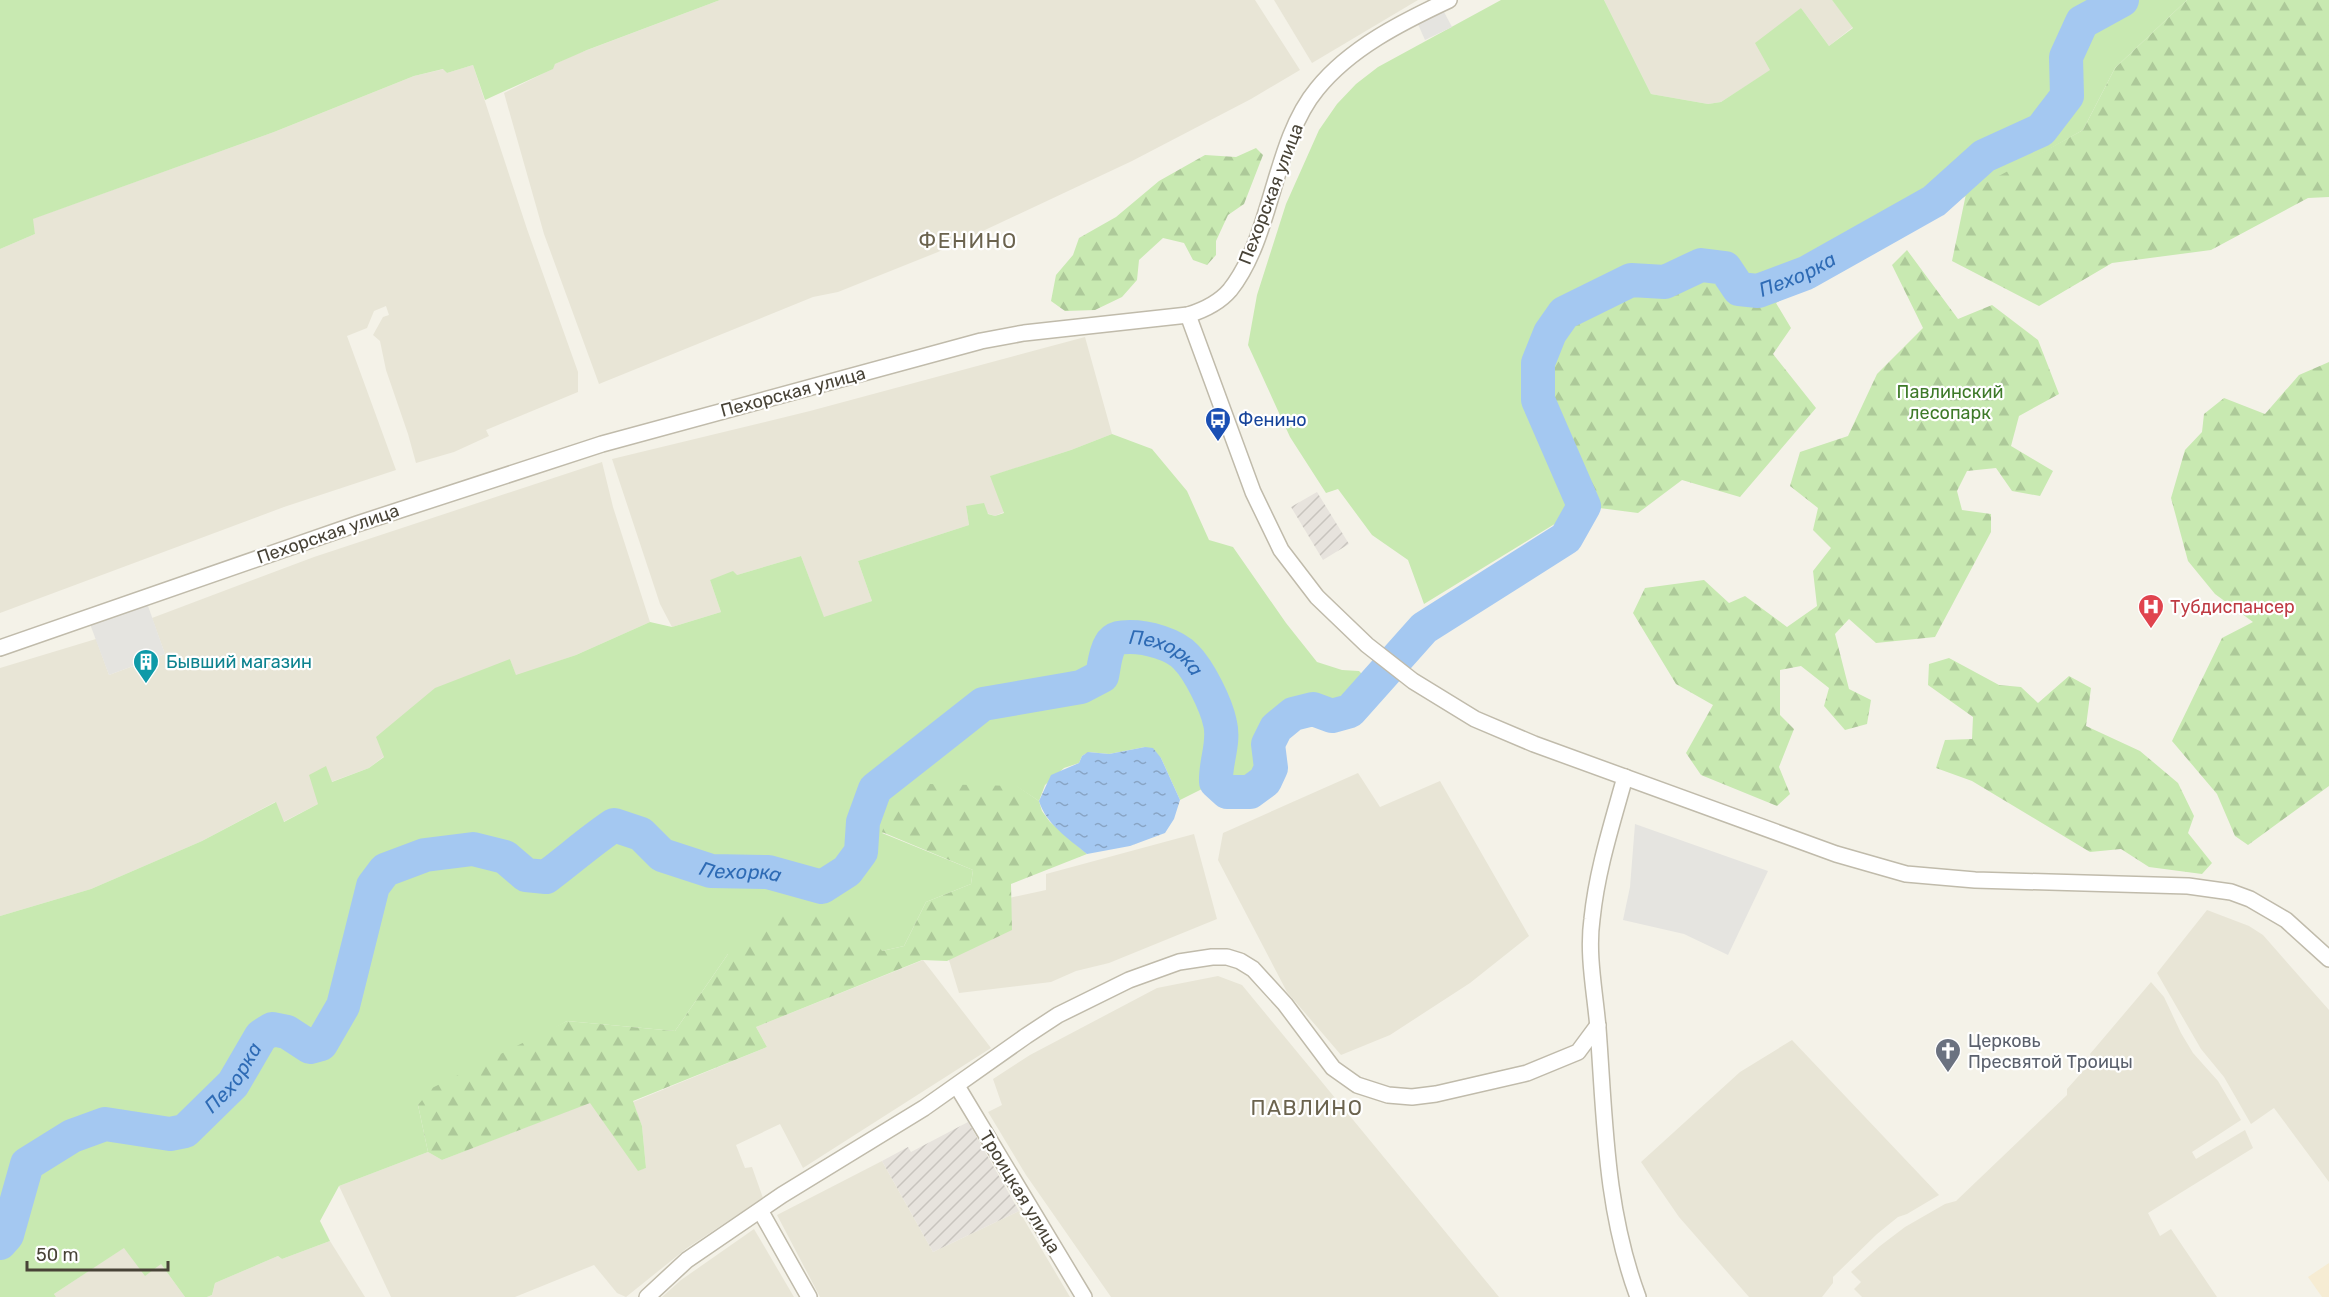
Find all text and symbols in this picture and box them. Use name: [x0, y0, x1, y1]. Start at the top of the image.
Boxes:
street label: Пехорская улица: [1234, 120, 1308, 268]
district label: ФЕНИНО: [918, 228, 1018, 253]
water label: Пехорка: [1755, 247, 1840, 302]
street label: Пехорская улица: [718, 362, 868, 422]
park label: Павлинский лесопарк: [1897, 381, 2003, 424]
bus stop icon: Фенино: [1203, 405, 1233, 443]
place label: Фенино: [1238, 409, 1307, 431]
street label: Пехорская улица: [254, 499, 402, 569]
hospital icon: Тубдиспансер: [2136, 592, 2166, 630]
place label: Тубдиспансер: [2170, 596, 2295, 618]
water label: Пехорка: [1128, 625, 1209, 680]
building icon: Бывший магазин: [131, 647, 161, 685]
place label: Бывший магазин: [166, 651, 312, 673]
water label: Пехорка: [697, 856, 785, 887]
place label: Церковь Пресвятой Троицы: [1968, 1030, 2133, 1073]
church icon: Церковь Пресвятой Троицы: [1933, 1036, 1963, 1074]
water label: Пехорка: [199, 1038, 267, 1118]
district label: ПАВЛИНО: [1250, 1095, 1364, 1120]
street label: Троицкая улица: [975, 1127, 1065, 1257]
scale bar: [27, 1234, 168, 1272]
text: 50 m: [36, 1244, 79, 1266]

